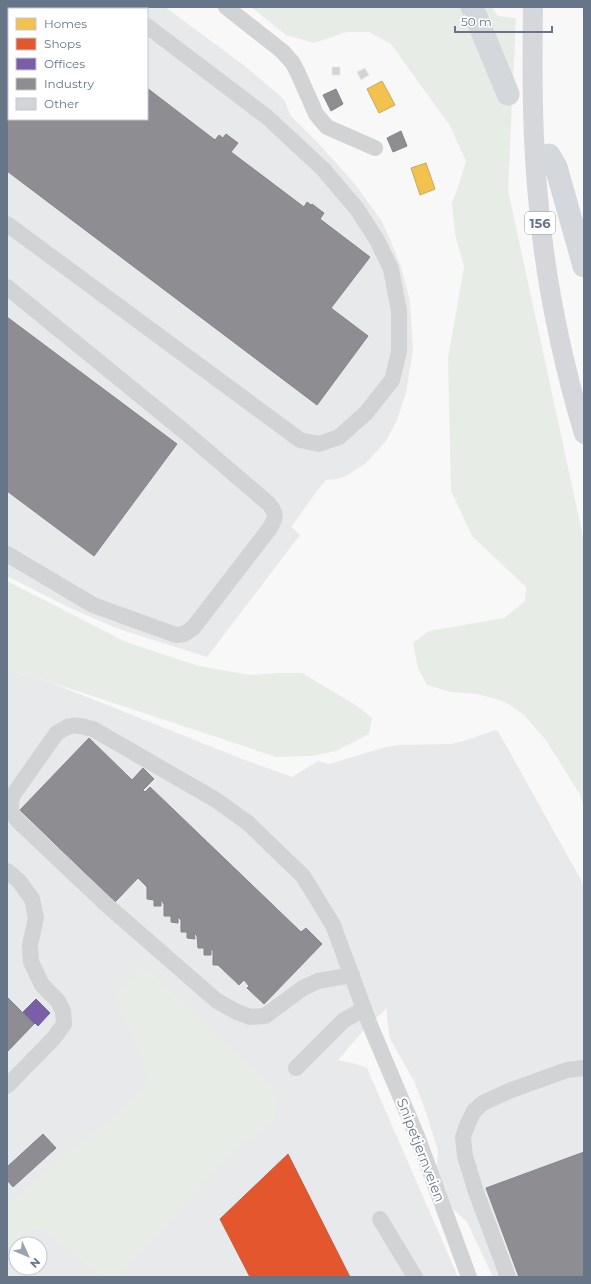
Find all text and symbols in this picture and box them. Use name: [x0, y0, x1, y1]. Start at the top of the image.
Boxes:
legend: [8, 8, 148, 120]
scale bar: [455, 8, 552, 34]
text: 50 m: [461, 14, 492, 29]
text: Homes: [44, 16, 87, 31]
text: Shops: [44, 36, 81, 51]
text: Offices: [44, 56, 85, 71]
text: Industry: [44, 76, 94, 91]
text: Other: [44, 96, 79, 111]
road number: 156: [525, 212, 555, 234]
street label: Snipetjernveien: [393, 1095, 449, 1205]
north arrow: [8, 1236, 48, 1276]
text: N: [27, 1255, 43, 1271]

